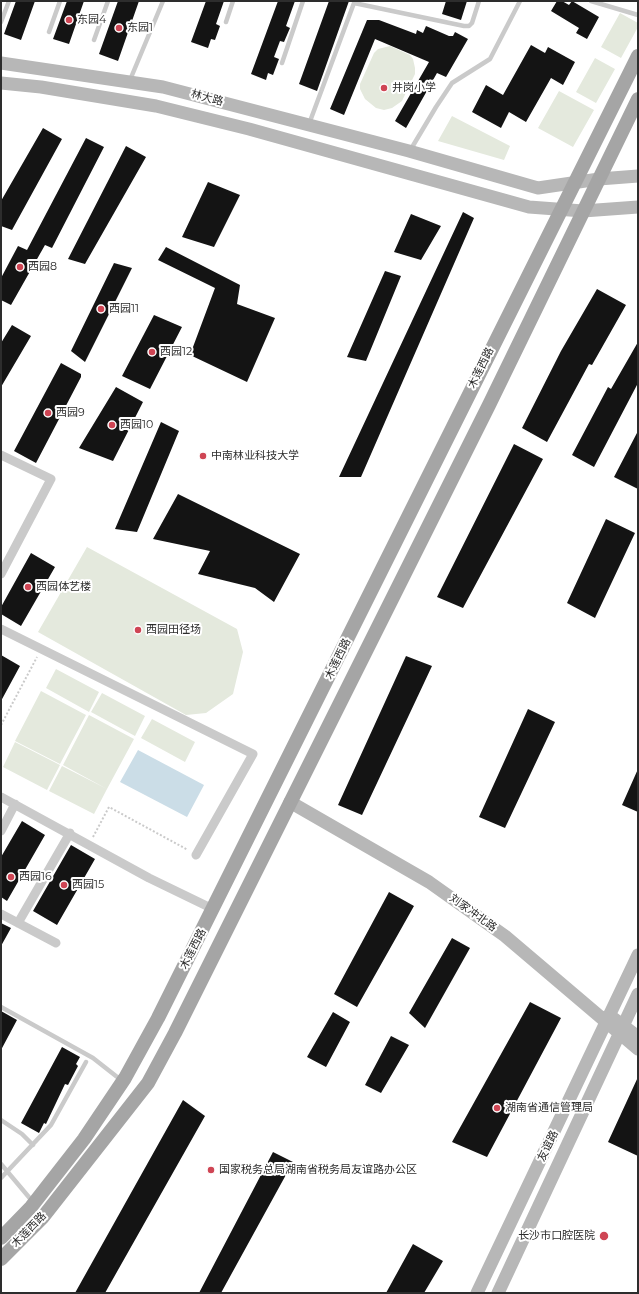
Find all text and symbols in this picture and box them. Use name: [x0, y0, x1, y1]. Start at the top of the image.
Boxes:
place label: 东园4: [77, 13, 106, 27]
marker: 东园4: [64, 15, 74, 25]
place label: 东园1: [127, 21, 153, 35]
marker: 东园1: [114, 23, 124, 33]
place label: 井岗小学: [392, 81, 436, 95]
marker: 井岗小学: [379, 83, 389, 93]
street label: 林大路: [189, 87, 225, 109]
place label: 西园8: [28, 260, 57, 274]
marker: 西园8: [15, 262, 25, 272]
place label: 西园11: [109, 302, 139, 316]
marker: 西园11: [96, 304, 106, 314]
place label: 西园12: [160, 345, 192, 359]
street label: 木莲西路: [465, 345, 497, 391]
marker: 西园12: [147, 347, 157, 357]
place label: 西园9: [56, 406, 85, 420]
marker: 西园9: [43, 408, 53, 418]
place label: 西园10: [120, 418, 153, 432]
marker: 西园10: [107, 420, 117, 430]
place label: 中南林业科技大学: [211, 449, 299, 463]
marker: 中南林业科技大学: [198, 451, 208, 461]
place label: 西园体艺楼: [36, 580, 91, 594]
marker: 西园体艺楼: [23, 582, 33, 592]
place label: 西园田径场: [146, 623, 201, 637]
marker: 西园田径场: [133, 625, 143, 635]
street label: 木莲西路: [322, 636, 354, 682]
place label: 西园16: [19, 870, 52, 884]
marker: 西园16: [6, 872, 16, 882]
place label: 西园15: [72, 878, 104, 892]
marker: 西园15: [59, 880, 69, 890]
street label: 刘家冲北路: [447, 891, 499, 935]
street label: 木莲西路: [177, 926, 209, 972]
place label: 湖南省通信管理局: [505, 1101, 593, 1115]
marker: 湖南省通信管理局: [492, 1103, 502, 1113]
street label: 友谊路: [535, 1128, 561, 1164]
place label: 国家税务总局湖南省税务局友谊路办公区: [219, 1163, 417, 1177]
marker: 国家税务总局湖南省税务局友谊路办公区: [206, 1165, 216, 1175]
street label: 木莲西路: [9, 1210, 49, 1250]
place label: 长沙市口腔医院: [518, 1229, 595, 1243]
marker: 长沙市口腔医院: [598, 1230, 610, 1242]

